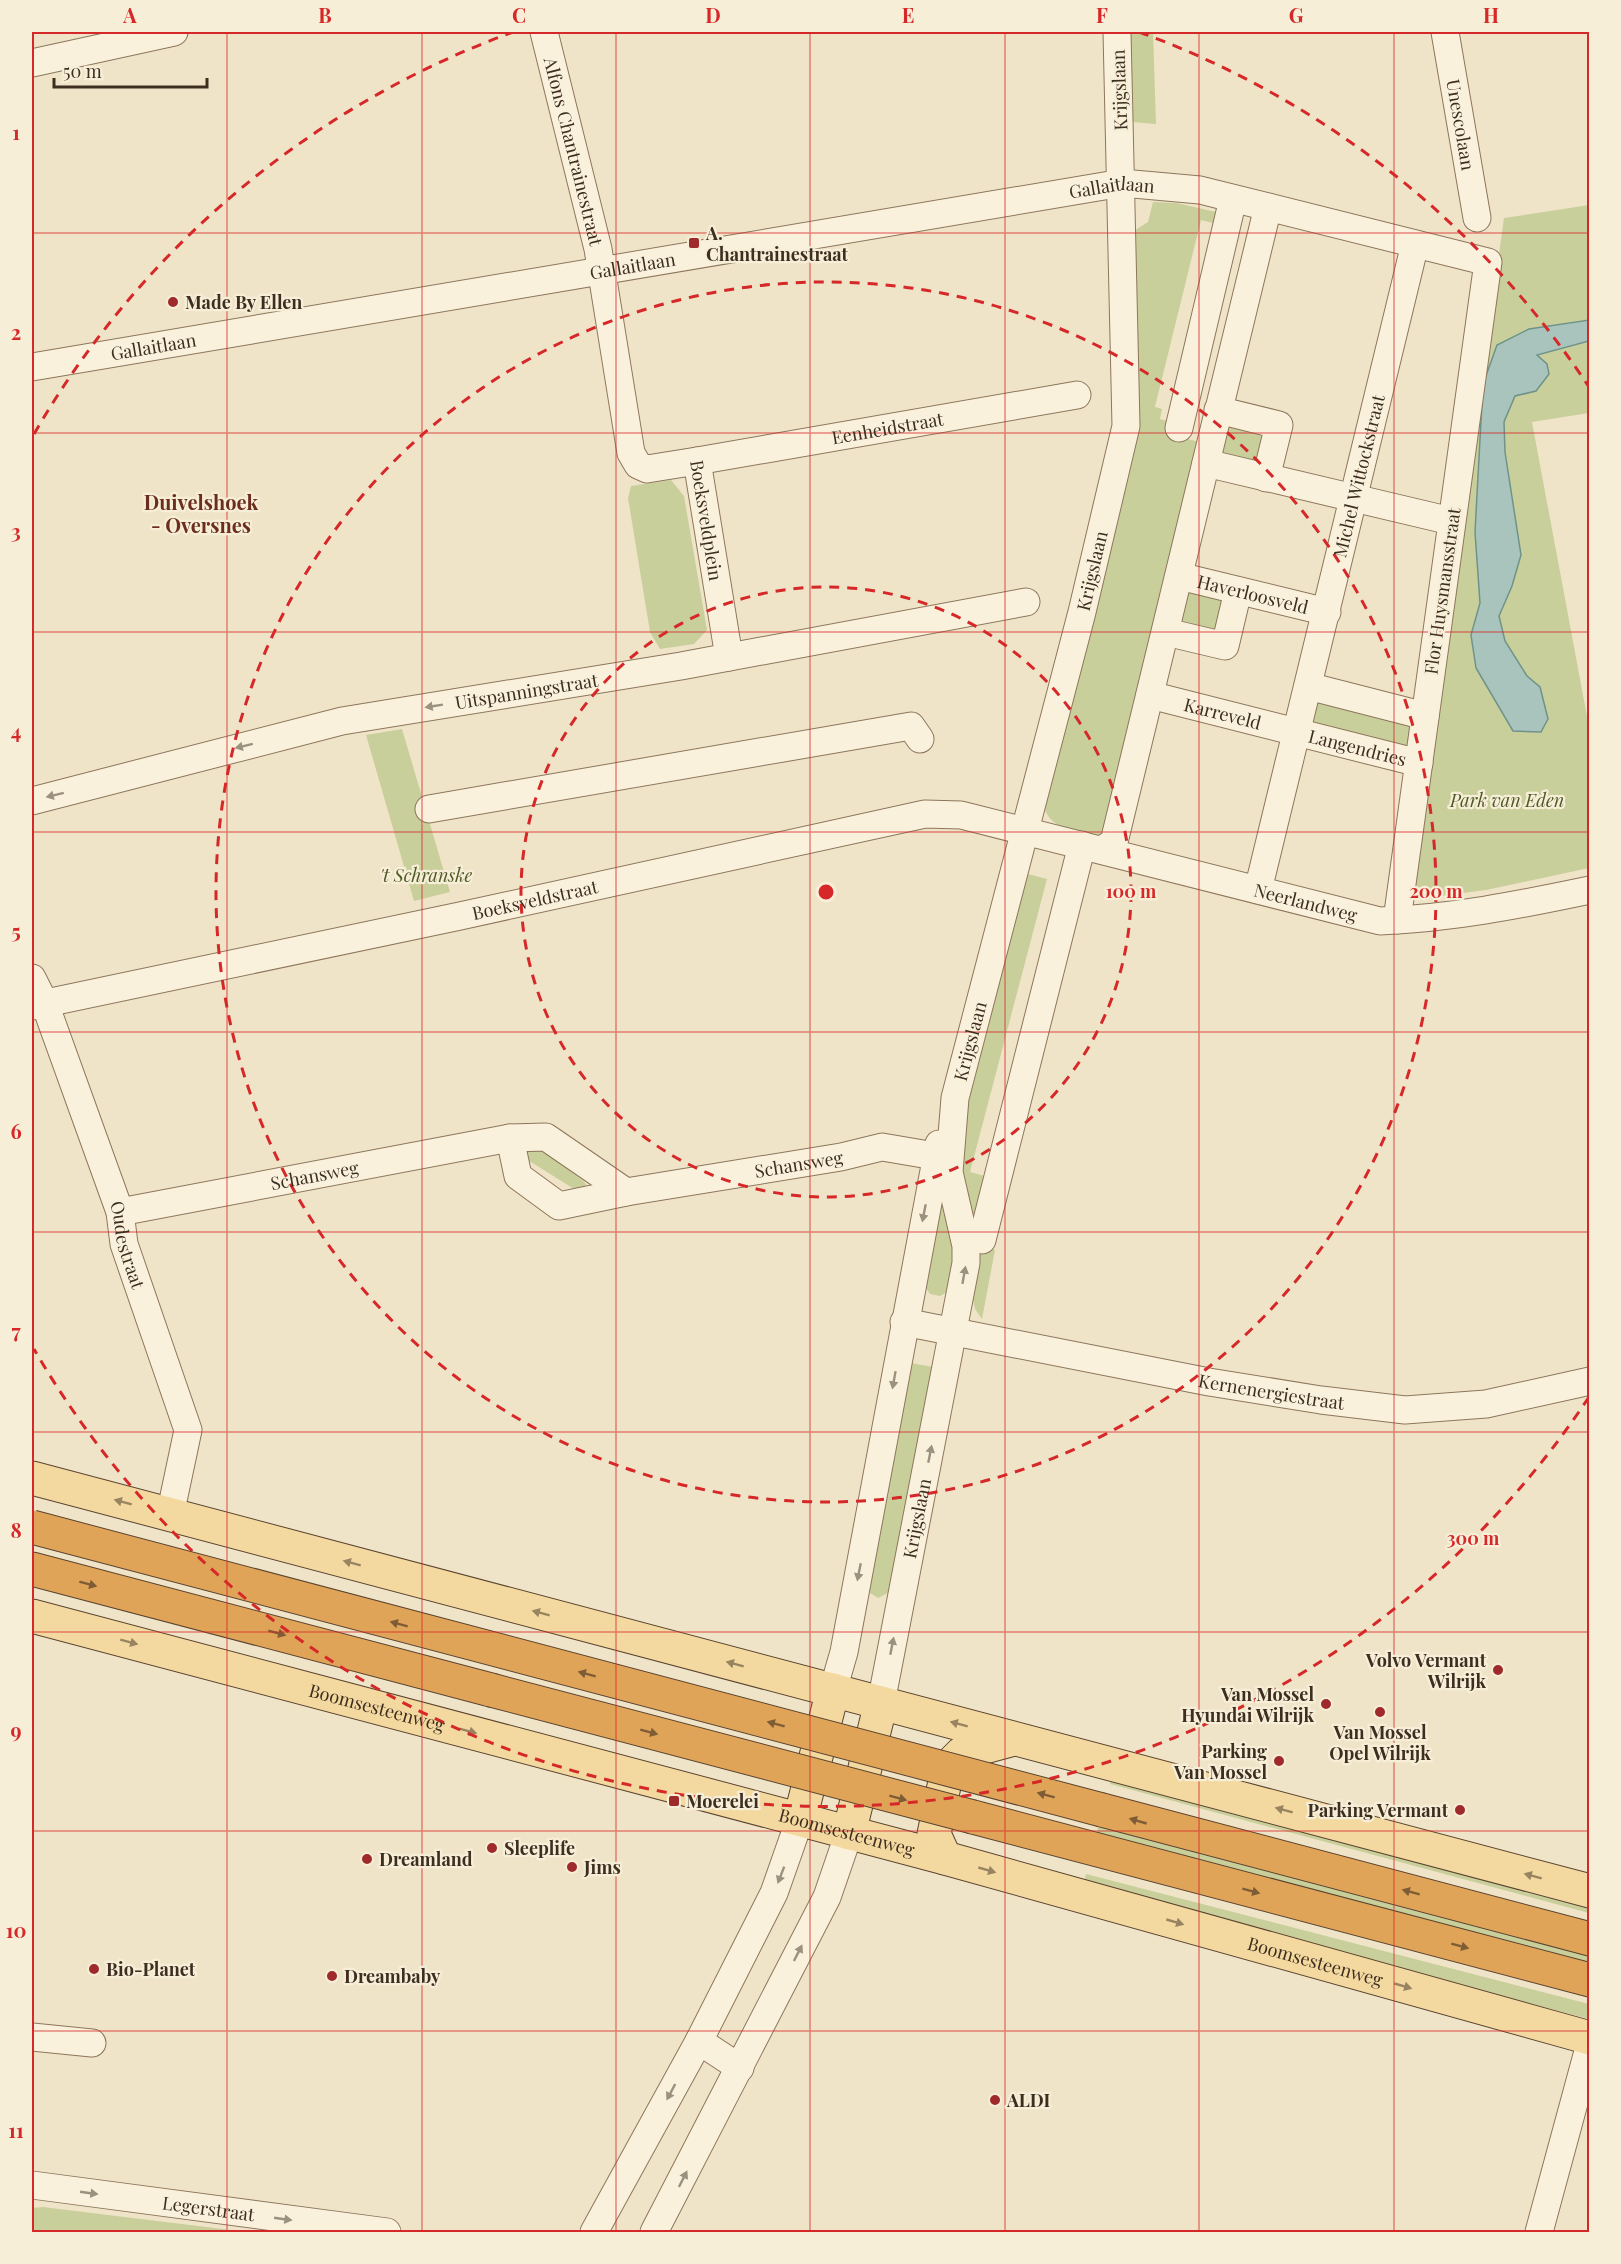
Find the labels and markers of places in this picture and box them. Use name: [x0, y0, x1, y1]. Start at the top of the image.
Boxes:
place label: A. Chantrainestraat: [705, 221, 849, 266]
marker: A. Chantrainestraat: [687, 236, 701, 250]
place label: Made By Ellen: [185, 290, 302, 314]
marker: Made By Ellen: [166, 295, 180, 309]
centre of rings: [816, 882, 836, 902]
place label: Volvo Vermant Wilrijk: [1365, 1648, 1487, 1693]
marker: Volvo Vermant Wilrijk: [1491, 1663, 1505, 1677]
place label: Van Mossel Hyundai Wilrijk: [1181, 1682, 1314, 1727]
marker: Van Mossel Hyundai Wilrijk: [1319, 1697, 1333, 1711]
marker: Van Mossel Opel Wilrijk: [1373, 1705, 1387, 1719]
place label: Van Mossel Opel Wilrijk: [1329, 1720, 1431, 1765]
place label: Parking Van Mossel: [1173, 1739, 1267, 1784]
marker: Parking Van Mossel: [1272, 1754, 1286, 1768]
place label: Moerelei: [686, 1789, 759, 1813]
marker: Moerelei: [667, 1794, 681, 1808]
place label: Parking Vermant: [1308, 1798, 1449, 1822]
marker: Parking Vermant: [1453, 1803, 1467, 1817]
place label: Sleeplife: [504, 1836, 575, 1860]
marker: Sleeplife: [485, 1841, 499, 1855]
place label: Dreamland: [379, 1847, 473, 1871]
marker: Dreamland: [360, 1852, 374, 1866]
place label: Jims: [583, 1855, 621, 1879]
marker: Jims: [565, 1860, 579, 1874]
place label: Bio-Planet: [106, 1957, 196, 1981]
marker: Bio-Planet: [87, 1962, 101, 1976]
place label: Dreambaby: [344, 1964, 441, 1988]
marker: Dreambaby: [325, 1969, 339, 1983]
place label: ALDI: [1006, 2088, 1050, 2112]
marker: ALDI: [988, 2093, 1002, 2107]

